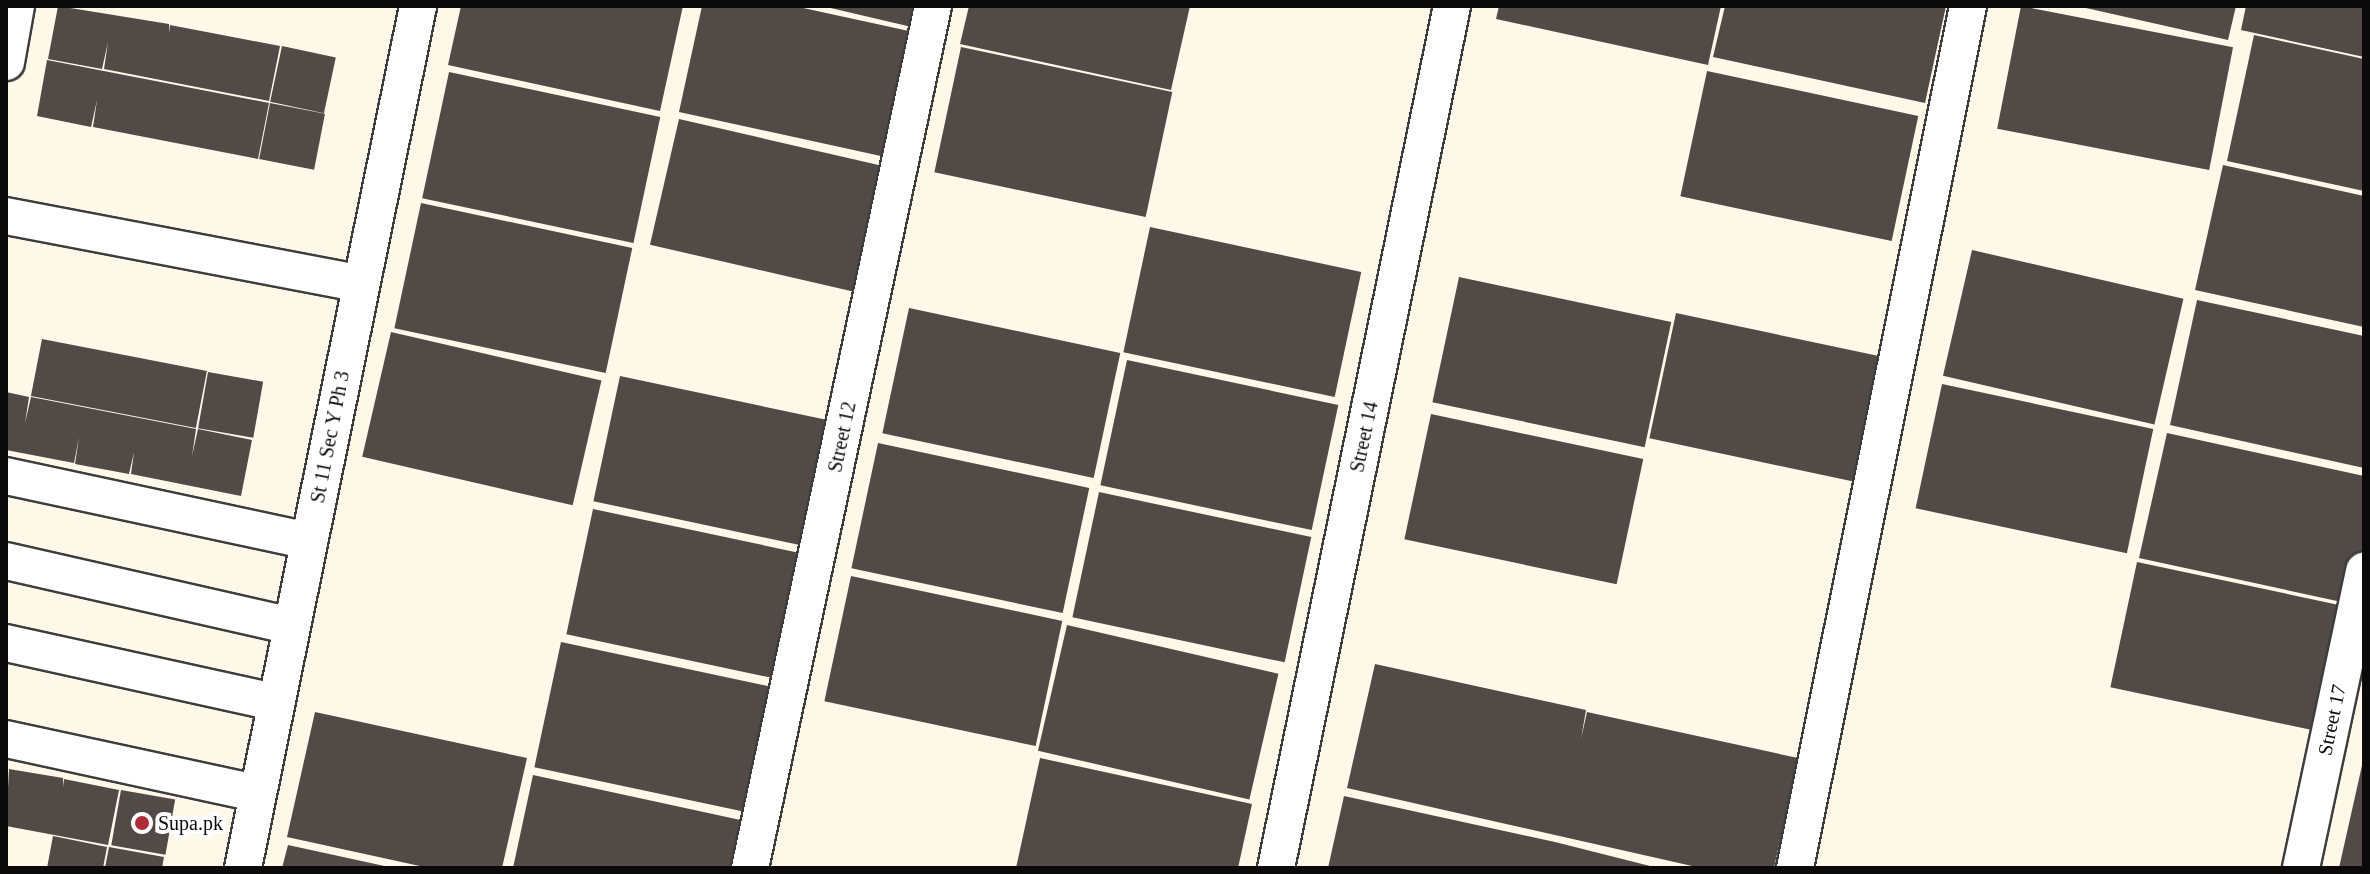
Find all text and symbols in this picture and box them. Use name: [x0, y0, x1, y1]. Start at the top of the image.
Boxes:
street label: St 11 Sec Y Ph 3: [305, 368, 355, 506]
street label: Street 12: [823, 399, 861, 475]
street label: Street 14: [1345, 399, 1383, 475]
street label: Street 17: [2313, 682, 2351, 758]
place label: Supa.pk: [158, 811, 223, 835]
marker: Supa.pk: [133, 814, 151, 832]

